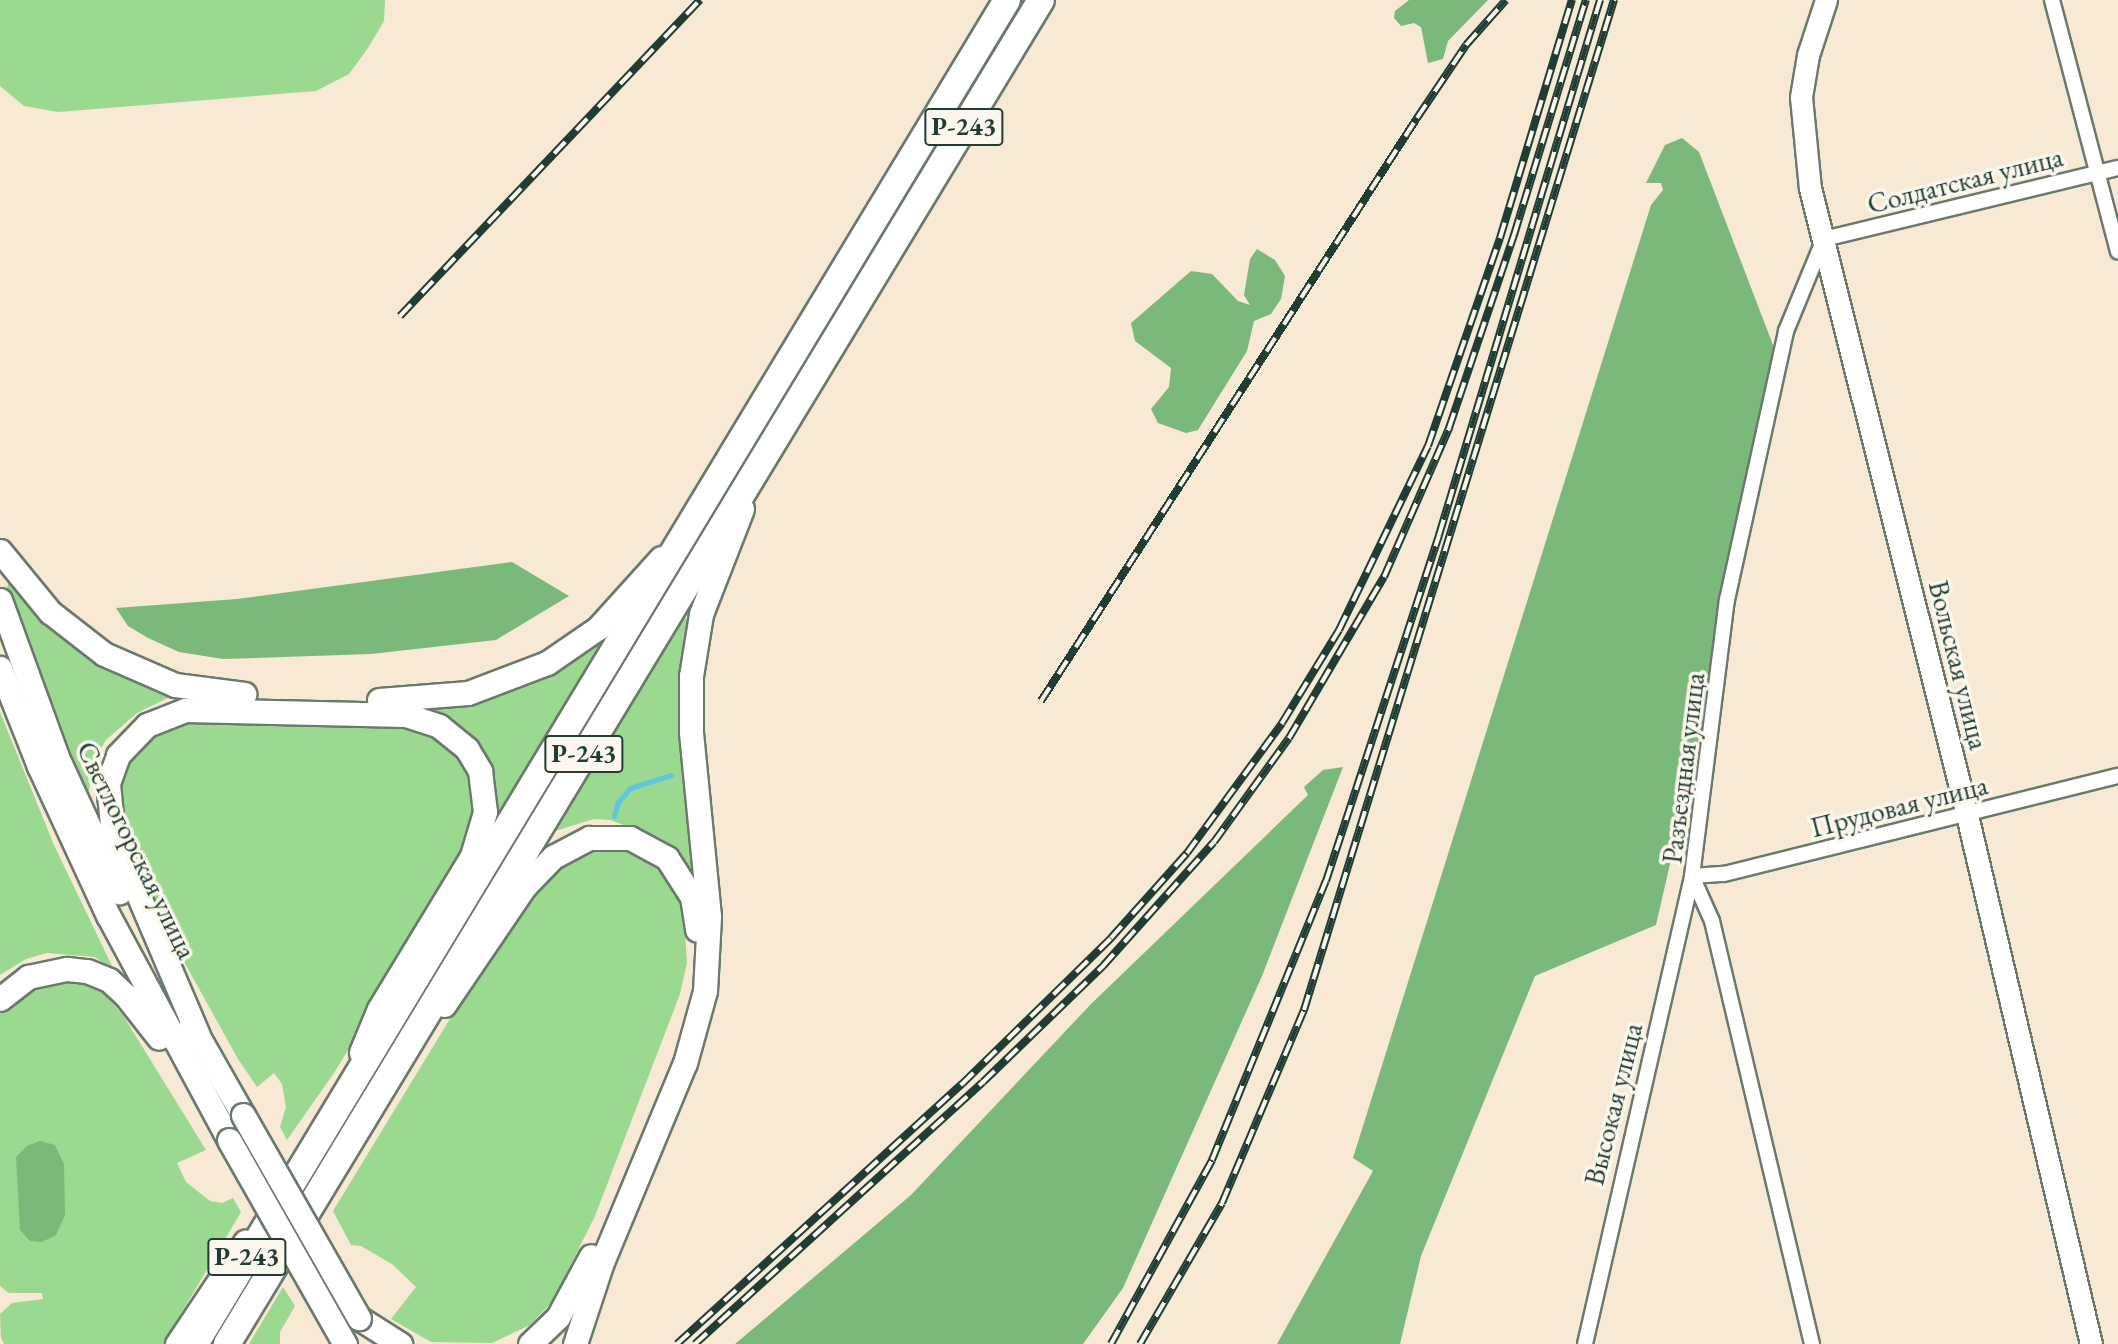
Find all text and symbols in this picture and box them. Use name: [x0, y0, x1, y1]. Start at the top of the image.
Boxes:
road number: Р-243: [924, 104, 1004, 150]
street label: Солдатская улица: [1864, 139, 2066, 221]
street label: Вольская улица: [1922, 577, 1996, 753]
street label: Разъездная улица: [1655, 671, 1711, 865]
road number: Р-243: [544, 732, 624, 776]
street label: Светлогорская улица: [70, 736, 204, 964]
street label: Прудовая улица: [1807, 768, 1991, 844]
street label: Высокая улица: [1577, 1019, 1649, 1189]
road number: Р-243: [207, 1234, 287, 1280]

